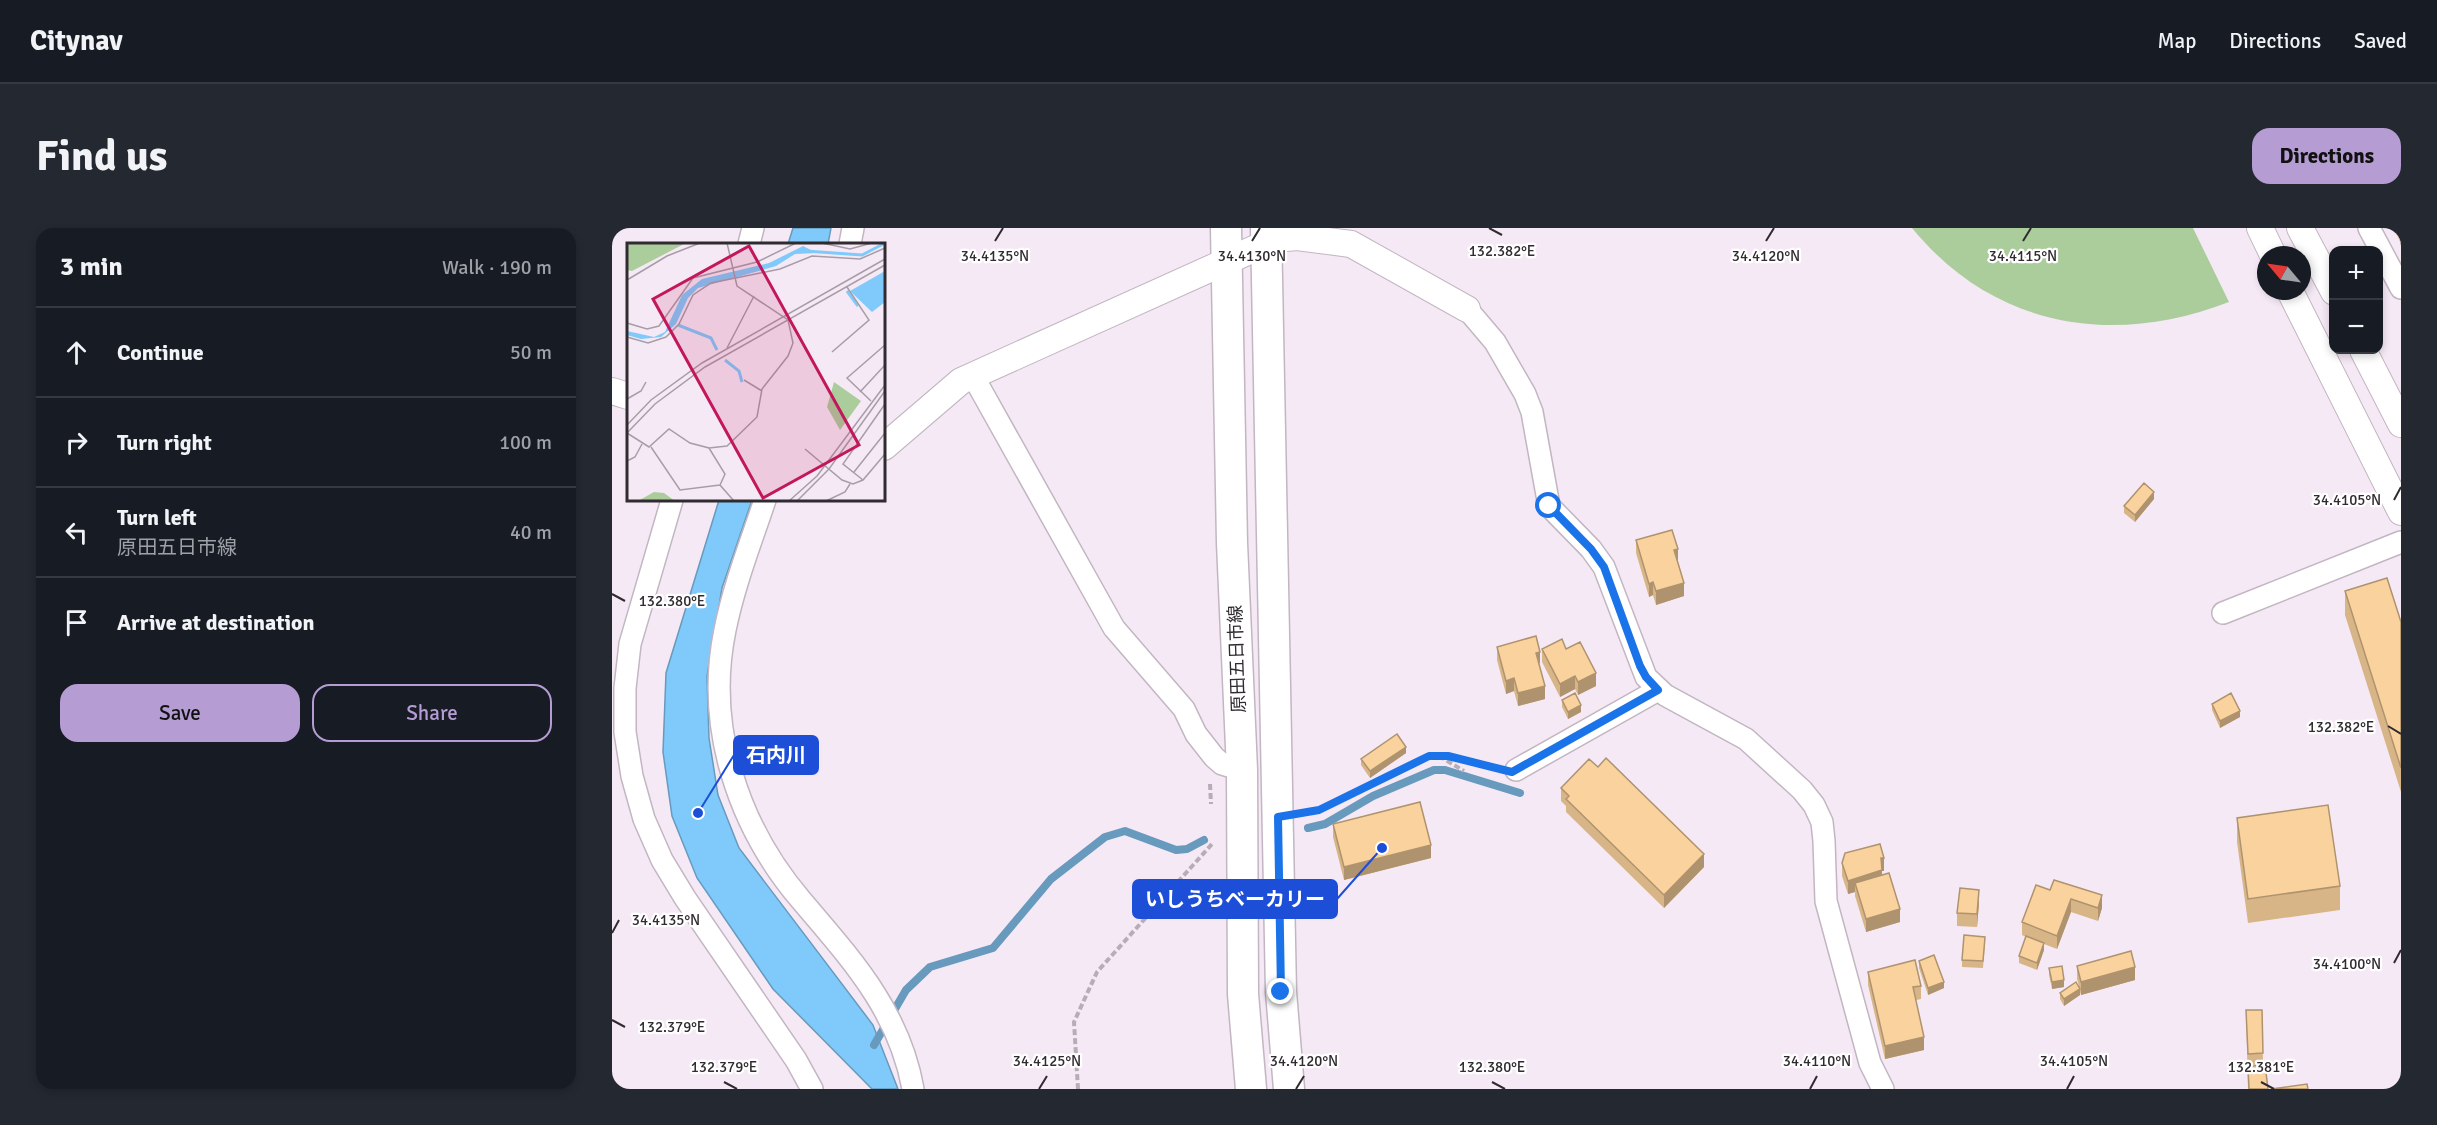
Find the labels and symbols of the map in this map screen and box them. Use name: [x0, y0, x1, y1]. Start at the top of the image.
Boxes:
text: 132.382°E: [1469, 242, 1535, 260]
inset map: [627, 243, 885, 501]
north arrow: [2257, 246, 2311, 300]
text: 34.4135°N: [961, 247, 1029, 265]
text: 34.4130°N: [1218, 247, 1286, 265]
text: 34.4120°N: [1732, 247, 1800, 265]
text: 34.4115°N: [1989, 247, 2057, 265]
text: 34.4105°N: [2313, 491, 2381, 509]
route start: [1535, 492, 1561, 518]
text: 132.380°E: [639, 592, 705, 610]
street label: 原田五日市線: [1224, 605, 1250, 713]
text: 132.382°E: [2308, 718, 2374, 736]
callout: 石内川: [734, 736, 818, 774]
text: 石内川: [746, 743, 806, 768]
callout: いしうちベーカリー: [1133, 880, 1337, 918]
text: いしうちベーカリー: [1145, 887, 1325, 912]
text: 34.4135°N: [632, 911, 700, 929]
text: 34.4100°N: [2313, 955, 2381, 973]
route end: [1267, 978, 1293, 1004]
text: 132.379°E: [639, 1018, 705, 1036]
text: 34.4125°N: [1013, 1052, 1081, 1070]
text: 34.4120°N: [1270, 1052, 1338, 1070]
text: 34.4110°N: [1783, 1052, 1851, 1070]
text: 34.4105°N: [2040, 1052, 2108, 1070]
text: 132.379°E: [691, 1058, 757, 1076]
text: 132.380°E: [1459, 1058, 1525, 1076]
text: 132.381°E: [2228, 1058, 2294, 1076]

